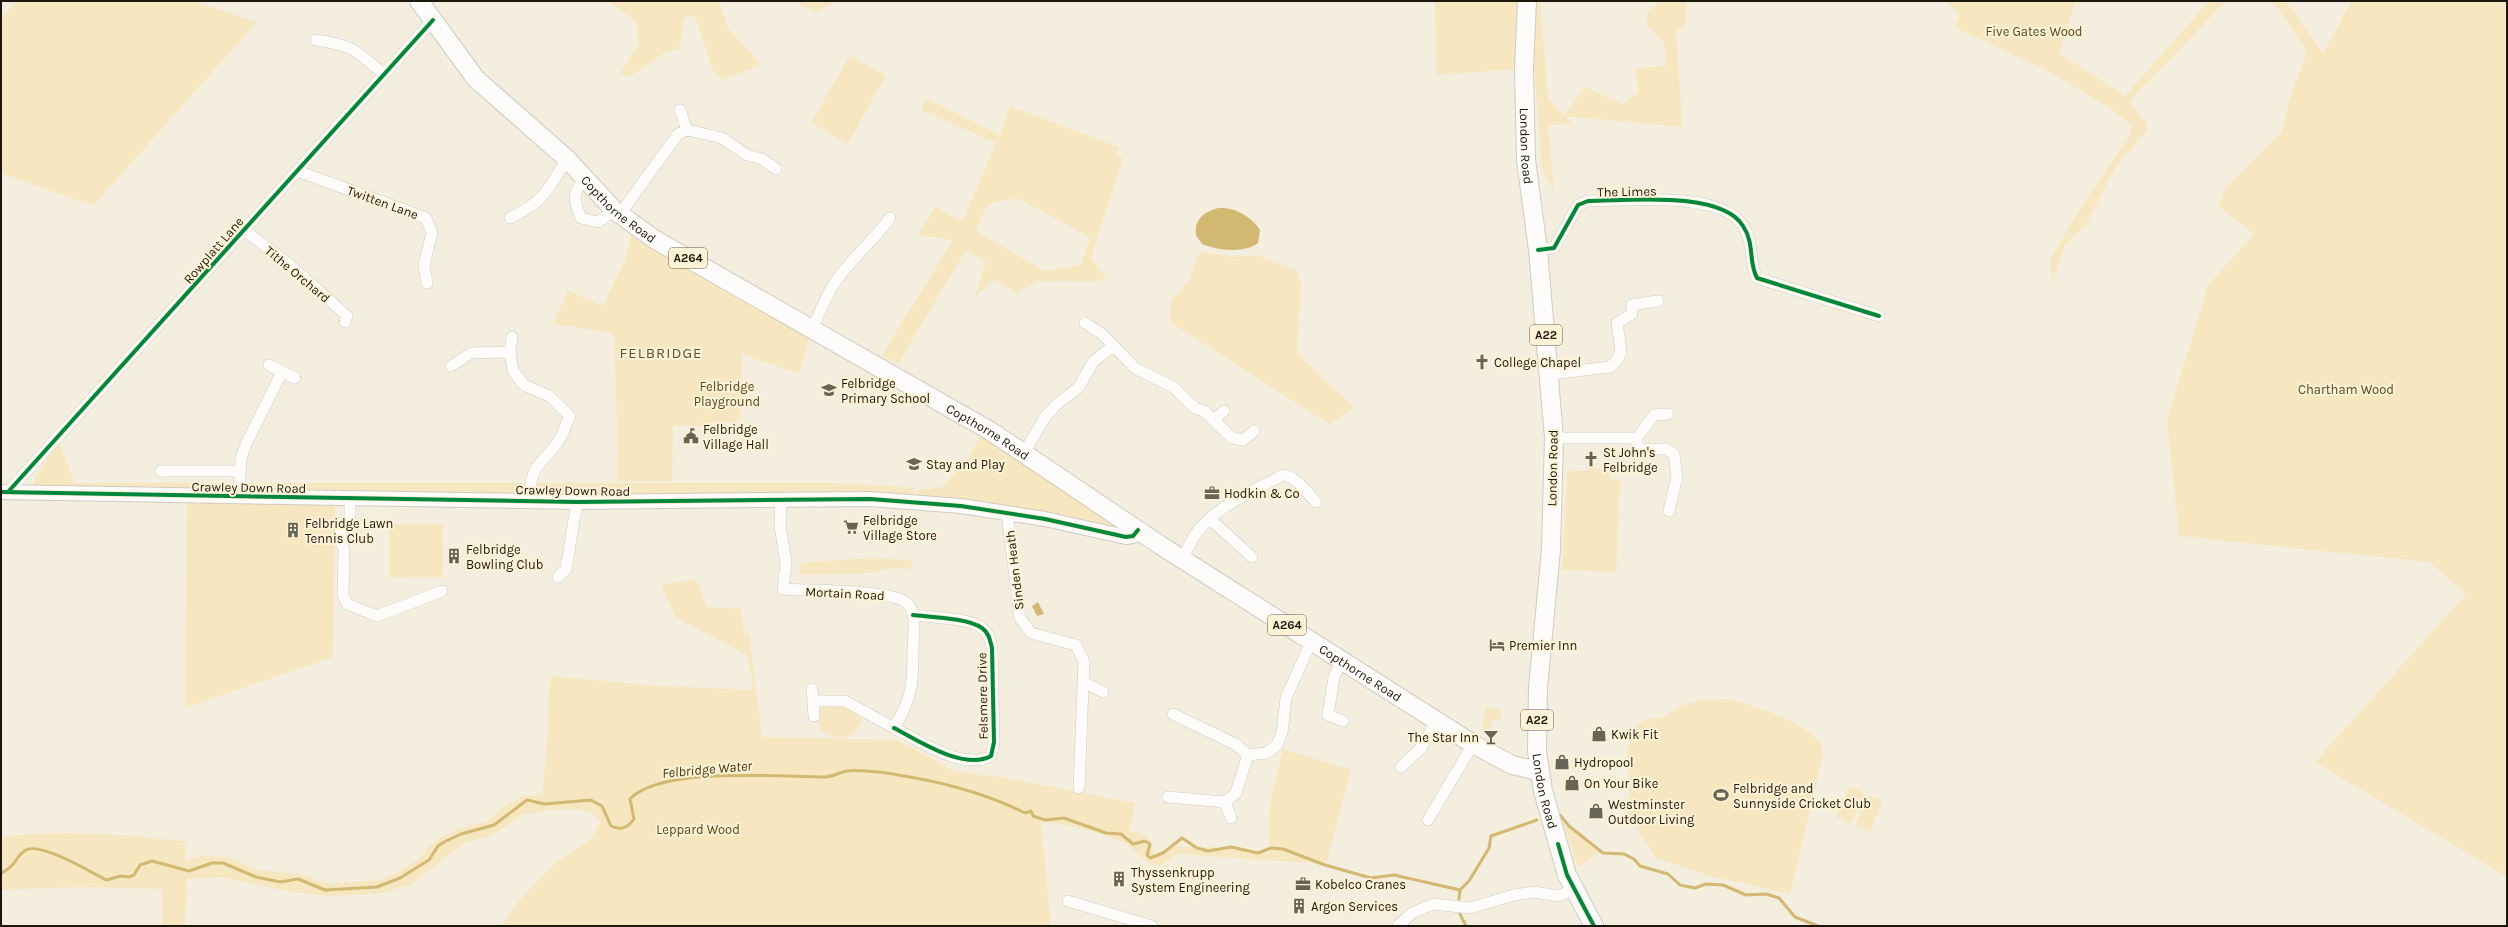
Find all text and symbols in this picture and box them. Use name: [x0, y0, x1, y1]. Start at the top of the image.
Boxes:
park label: Five Gates Wood: [1985, 24, 2083, 39]
street label: London Road: [1517, 107, 1536, 185]
street label: Copthorne Road: [578, 172, 659, 246]
street label: Twitten Lane: [345, 183, 421, 222]
street label: The Limes: [1597, 183, 1657, 200]
street label: Rowplatt Lane: [180, 214, 247, 287]
street label: Tithe Orchard: [262, 243, 333, 306]
road number: A264: [669, 248, 707, 268]
road number: A22: [1530, 325, 1562, 345]
district label: FELBRIDGE: [619, 344, 703, 362]
church icon: College Chapel: [1473, 353, 1491, 371]
place label: College Chapel: [1494, 355, 1581, 370]
place label: Felbridge Primary School: [841, 376, 930, 406]
park label: Felbridge Playground: [694, 379, 760, 409]
school or university icon: Felbridge Primary School: [820, 381, 838, 399]
park label: Chartham Wood: [2298, 382, 2394, 397]
street label: Copthorne Road: [944, 401, 1032, 463]
place label: Felbridge Village Hall: [703, 422, 769, 452]
public building icon: Felbridge Village Hall: [682, 427, 700, 445]
street label: London Road: [1544, 430, 1561, 506]
place label: St John's Felbridge: [1603, 445, 1658, 475]
church icon: St John's Felbridge: [1582, 450, 1600, 468]
school or university icon: Stay and Play: [905, 455, 923, 473]
place label: Stay and Play: [926, 457, 1005, 472]
street label: Crawley Down Road: [192, 479, 306, 496]
street label: Crawley Down Road: [516, 482, 630, 499]
office icon: Hodkin & Co: [1203, 484, 1221, 502]
place label: Hodkin & Co: [1224, 486, 1300, 501]
place label: Felbridge Village Store: [863, 513, 937, 543]
place label: Felbridge Lawn Tennis Club: [305, 516, 393, 546]
supermarket icon: Felbridge Village Store: [842, 518, 860, 536]
building icon: Felbridge Lawn Tennis Club: [284, 521, 302, 539]
street label: Sinden Heath: [1002, 529, 1027, 611]
place label: Felbridge Bowling Club: [466, 542, 544, 572]
building icon: Felbridge Bowling Club: [445, 547, 463, 565]
street label: Mortain Road: [805, 584, 885, 603]
road number: A264: [1268, 615, 1306, 635]
hotel icon: Premier Inn: [1488, 636, 1506, 654]
place label: Premier Inn: [1509, 638, 1577, 653]
street label: Copthorne Road: [1316, 641, 1404, 705]
street label: Felsmere Drive: [974, 652, 991, 740]
road number: A22: [1521, 710, 1553, 730]
shop icon: Kwik Fit: [1590, 725, 1608, 743]
place label: Kwik Fit: [1611, 727, 1658, 742]
bar icon: The Star Inn: [1482, 728, 1500, 746]
place label: The Star Inn: [1408, 730, 1479, 745]
street label: London Road: [1529, 752, 1560, 830]
shop icon: Hydropool: [1553, 753, 1571, 771]
place label: Hydropool: [1574, 755, 1634, 770]
water label: Felbridge Water: [661, 757, 754, 782]
shop icon: On Your Bike: [1563, 774, 1581, 792]
place label: On Your Bike: [1584, 776, 1659, 791]
place label: Felbridge and Sunnyside Cricket Club: [1733, 781, 1871, 811]
sports icon: Felbridge and Sunnyside Cricket Club: [1712, 786, 1730, 804]
place label: Westminster Outdoor Living: [1608, 797, 1695, 827]
shop icon: Westminster Outdoor Living: [1587, 802, 1605, 820]
park label: Leppard Wood: [656, 822, 740, 837]
place label: Thyssenkrupp System Engineering: [1131, 865, 1251, 895]
building icon: Thyssenkrupp System Engineering: [1110, 870, 1128, 888]
office icon: Kobelco Cranes: [1294, 875, 1312, 893]
place label: Kobelco Cranes: [1315, 877, 1406, 892]
building icon: Argon Services: [1290, 897, 1308, 915]
place label: Argon Services: [1311, 899, 1398, 914]

